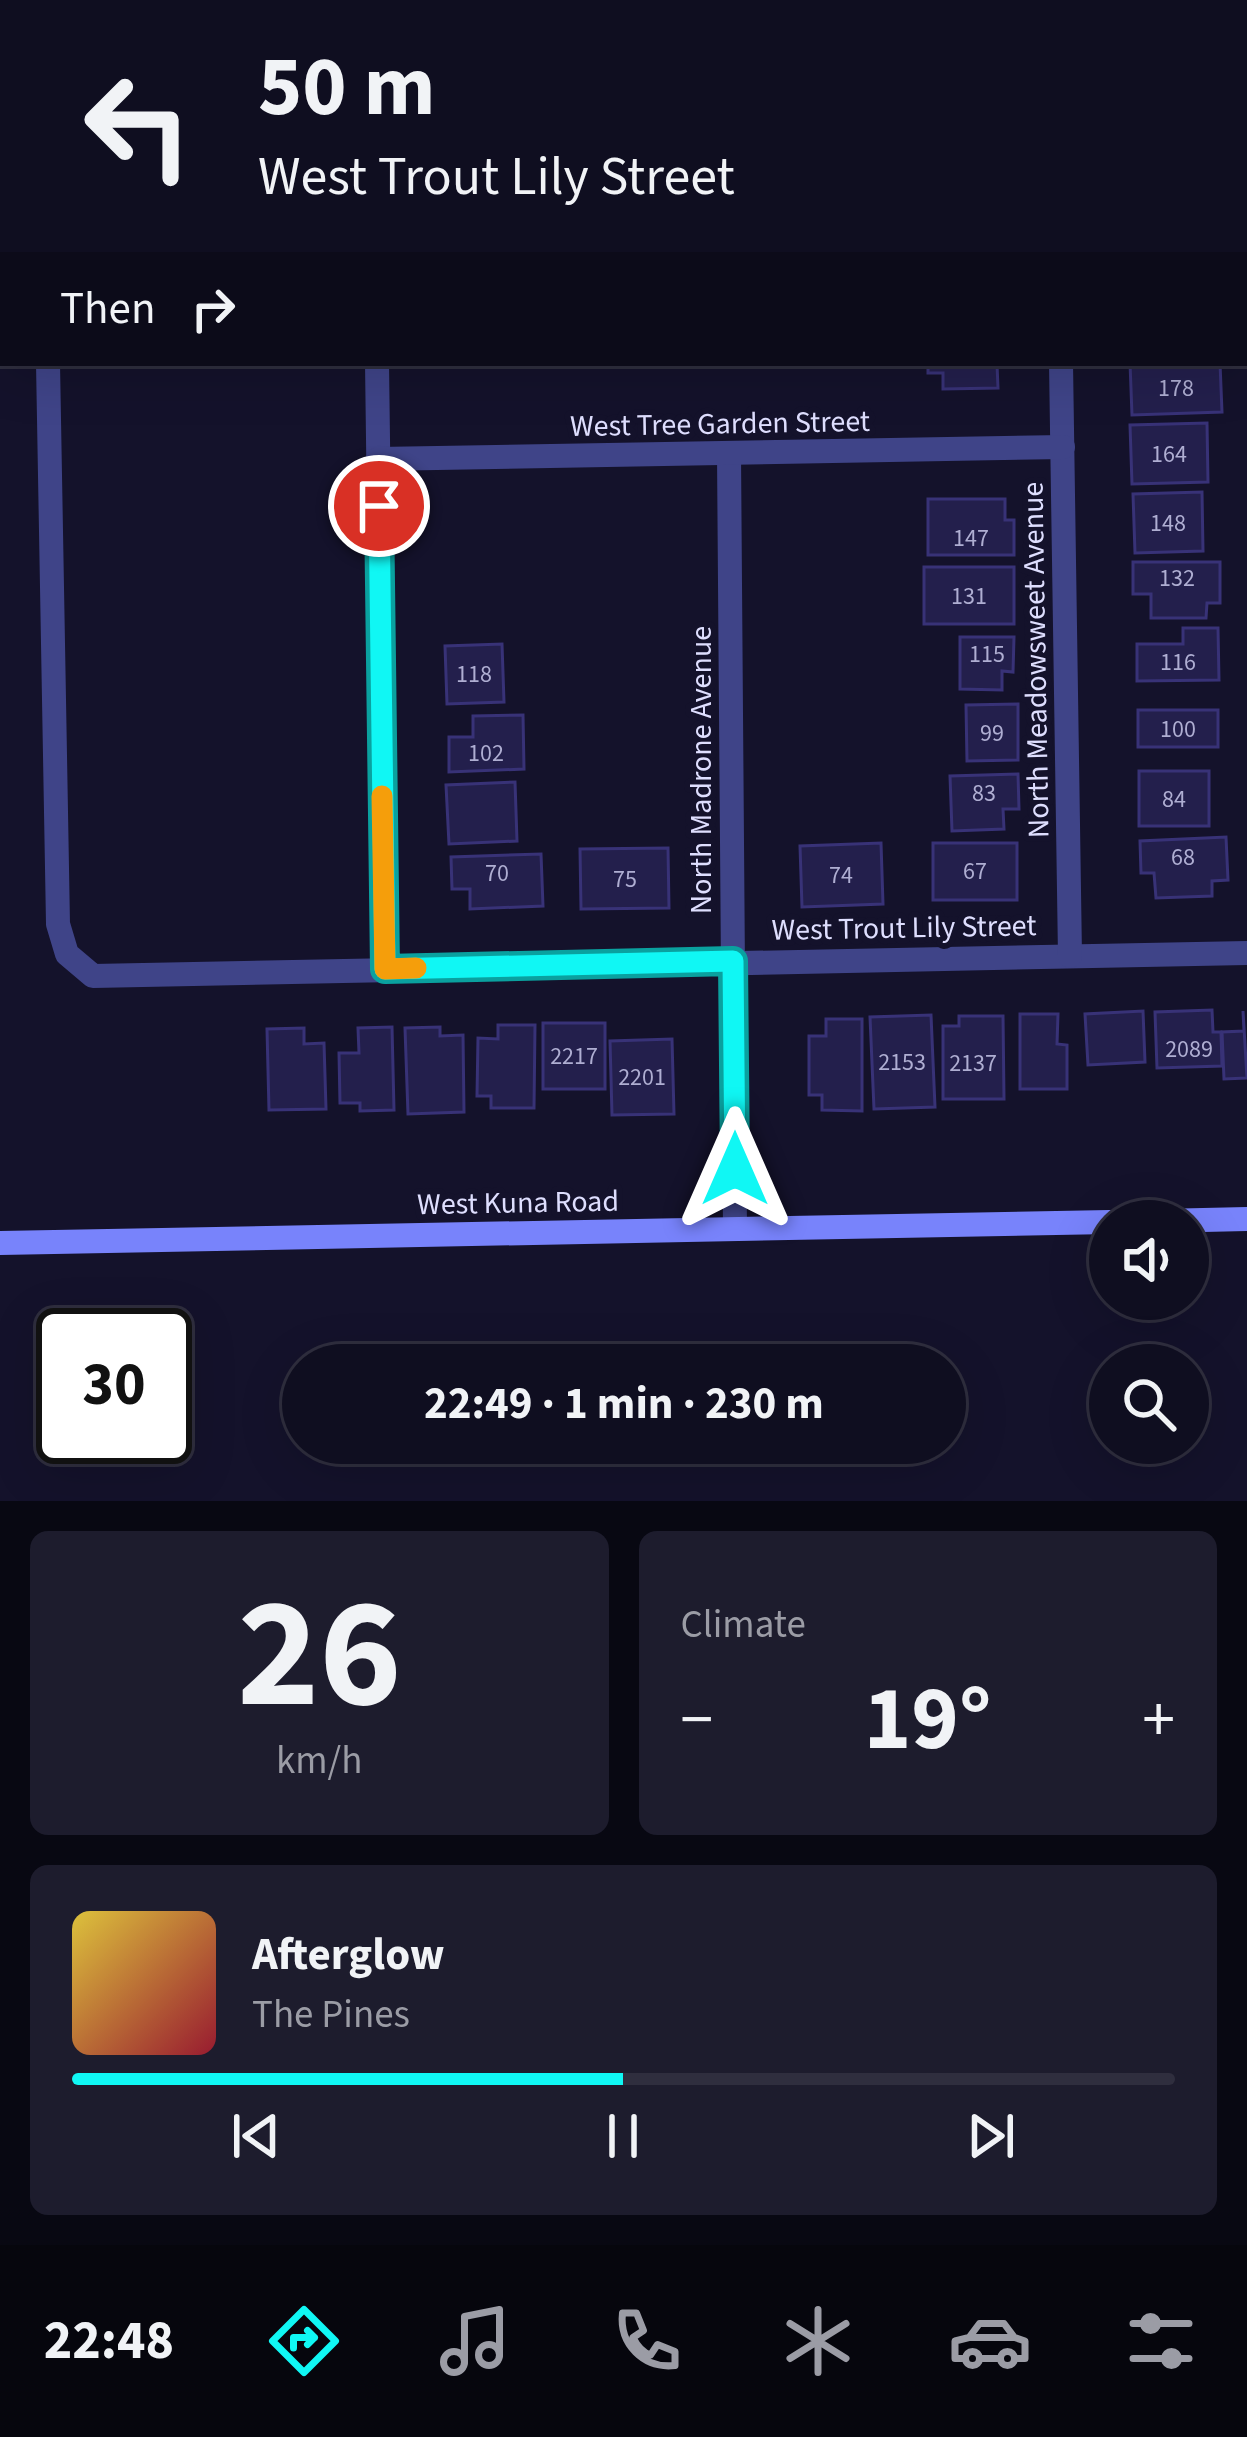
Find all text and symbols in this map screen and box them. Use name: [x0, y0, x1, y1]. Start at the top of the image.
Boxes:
text: 50 m: [258, 28, 436, 148]
icon: left: [60, 48, 216, 204]
text: West Trout Lily Street: [258, 139, 735, 216]
icon: right: [180, 276, 246, 342]
text: Then: [60, 277, 156, 341]
house number: 178: [1158, 371, 1194, 406]
street label: West Tree Garden Street: [570, 400, 870, 448]
house number: 164: [1151, 437, 1187, 472]
pin: [328, 455, 430, 557]
icon: arrive: [346, 473, 412, 539]
street label: North Meadowsweet Avenue: [1011, 481, 1061, 839]
house number: 148: [1150, 506, 1186, 541]
house number: 147: [953, 521, 989, 556]
house number: 132: [1159, 561, 1195, 596]
house number: 131: [951, 579, 987, 614]
street label: North Madrone Avenue: [680, 626, 723, 914]
house number: 115: [969, 637, 1005, 672]
house number: 116: [1160, 645, 1196, 680]
house number: 118: [456, 657, 492, 692]
house number: 100: [1160, 712, 1196, 747]
house number: 99: [980, 716, 1004, 751]
house number: 102: [468, 736, 504, 771]
house number: 83: [972, 776, 996, 811]
house number: 84: [1162, 782, 1186, 817]
house number: 68: [1171, 840, 1195, 875]
house number: 67: [963, 854, 987, 889]
house number: 70: [485, 856, 509, 891]
house number: 74: [829, 858, 853, 893]
house number: 75: [613, 862, 637, 897]
street label: West Trout Lily Street: [771, 904, 1037, 952]
house number: 2089: [1165, 1032, 1213, 1067]
house number: 2217: [550, 1039, 598, 1074]
house number: 2153: [878, 1045, 926, 1080]
house number: 2137: [949, 1046, 997, 1081]
house number: 2201: [618, 1060, 666, 1095]
position arrow: [672, 1106, 798, 1232]
street label: West Kuna Road: [417, 1180, 619, 1226]
map controls: [1089, 1200, 1209, 1464]
button: sound: [1089, 1200, 1209, 1320]
speed limit sign: 30: [36, 1308, 192, 1464]
button: search: [1089, 1344, 1209, 1464]
text: 22:49 · 1 min · 230 m: [424, 1372, 824, 1436]
text: 26: [237, 1544, 402, 1766]
text: Climate: [681, 1597, 806, 1653]
text: 19°: [864, 1656, 992, 1784]
text: −: [681, 1673, 713, 1767]
text: +: [1142, 1673, 1175, 1767]
text: km/h: [276, 1733, 363, 1789]
text: Afterglow: [252, 1923, 445, 1987]
text: The Pines: [252, 1987, 410, 2043]
icon: previous: [223, 2103, 289, 2169]
icon: pause: [590, 2103, 656, 2169]
icon: next: [958, 2103, 1024, 2169]
icon: directions: [262, 2299, 346, 2383]
icon: music: [433, 2299, 517, 2383]
icon: phone: [605, 2299, 689, 2383]
icon: climate: [776, 2299, 860, 2383]
icon: car: [948, 2299, 1032, 2383]
icon: filters: [1119, 2299, 1203, 2383]
text: 22:48: [44, 2303, 174, 2380]

